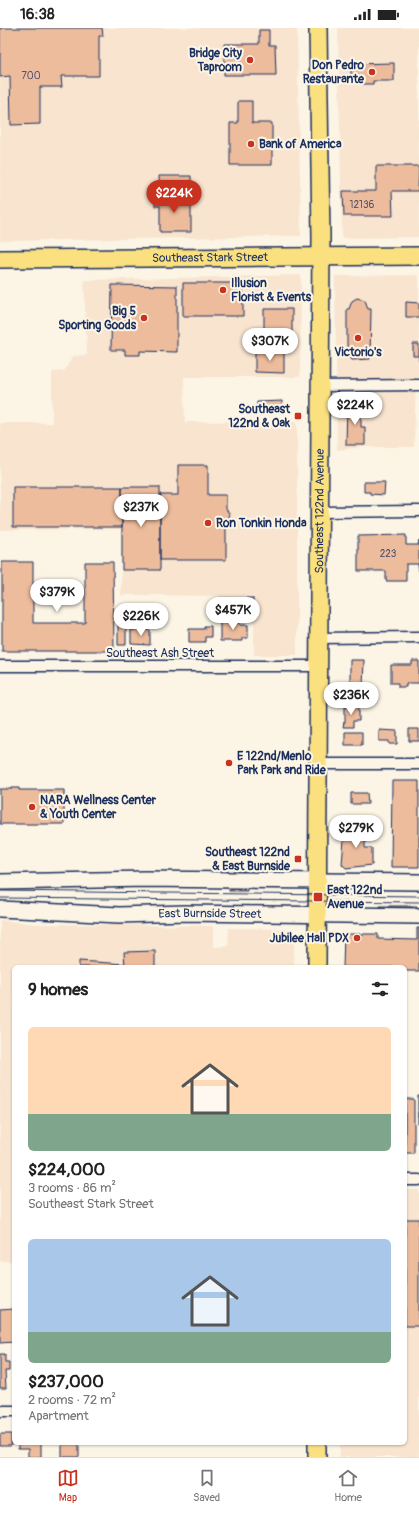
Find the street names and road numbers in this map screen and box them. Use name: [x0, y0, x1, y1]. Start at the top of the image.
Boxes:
street label: Southeast Stark Street: [152, 250, 268, 265]
street label: Southeast 122nd Avenue: [312, 449, 327, 573]
street label: Southeast Ash Street: [106, 646, 214, 661]
street label: East Burnside Street: [158, 905, 262, 921]

